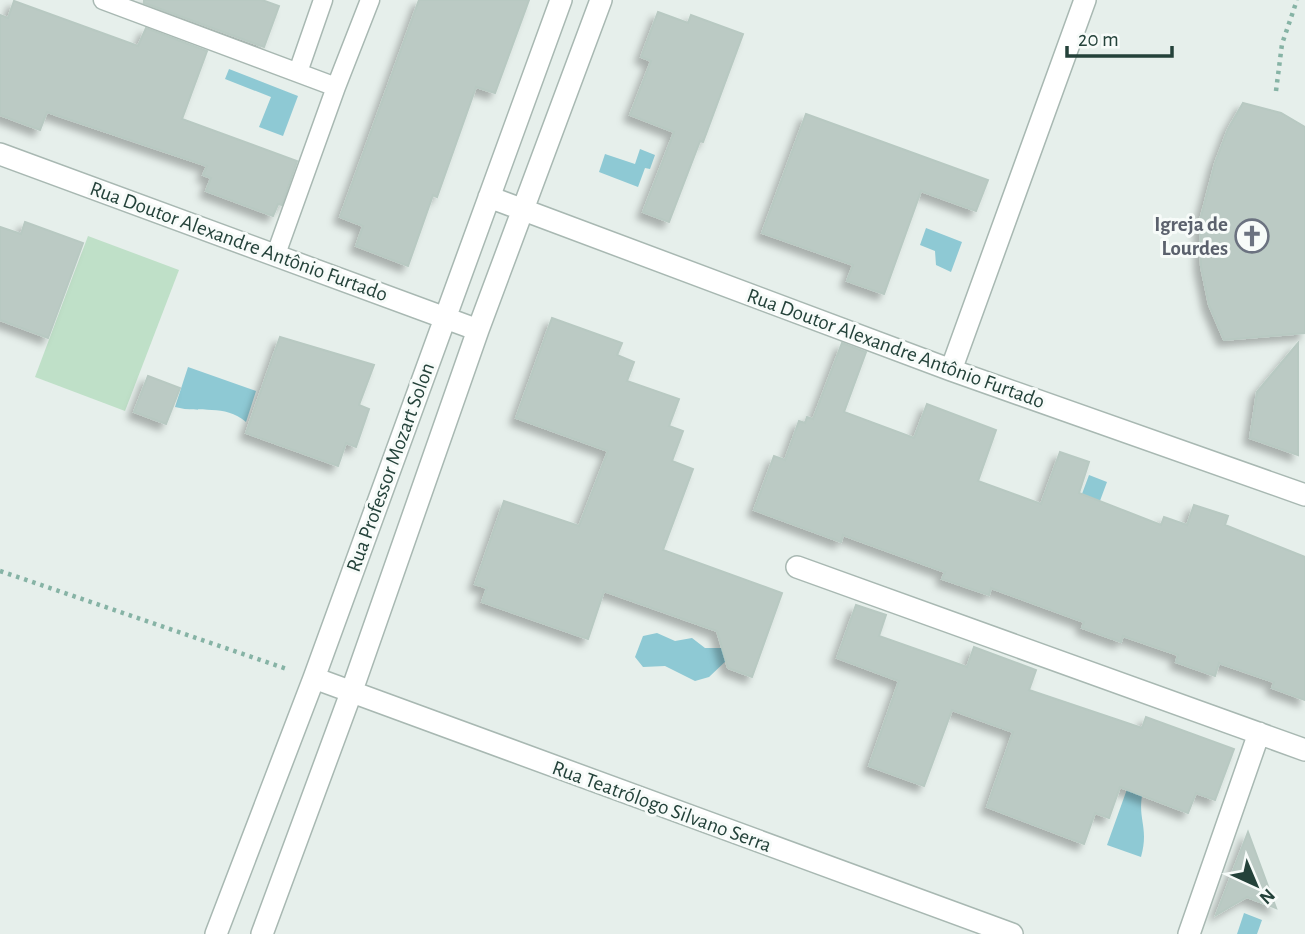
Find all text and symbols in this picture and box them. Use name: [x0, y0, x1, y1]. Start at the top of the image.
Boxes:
scale bar: [1067, 14, 1172, 58]
text: 20 m: [1078, 29, 1119, 50]
street label: Rua Doutor Alexandre Antônio Furtado: [87, 178, 391, 305]
place label: Igreja de Lourdes: [1154, 214, 1228, 259]
church icon: Igreja de Lourdes: [1233, 217, 1271, 255]
street label: Rua Doutor Alexandre Antônio Furtado: [744, 285, 1048, 412]
street label: Rua Professor Mozart Solon: [343, 360, 438, 575]
street label: Rua Teatrólogo Silvano Serra: [549, 757, 775, 856]
north arrow: [1221, 850, 1291, 920]
text: N: [1255, 885, 1278, 908]

